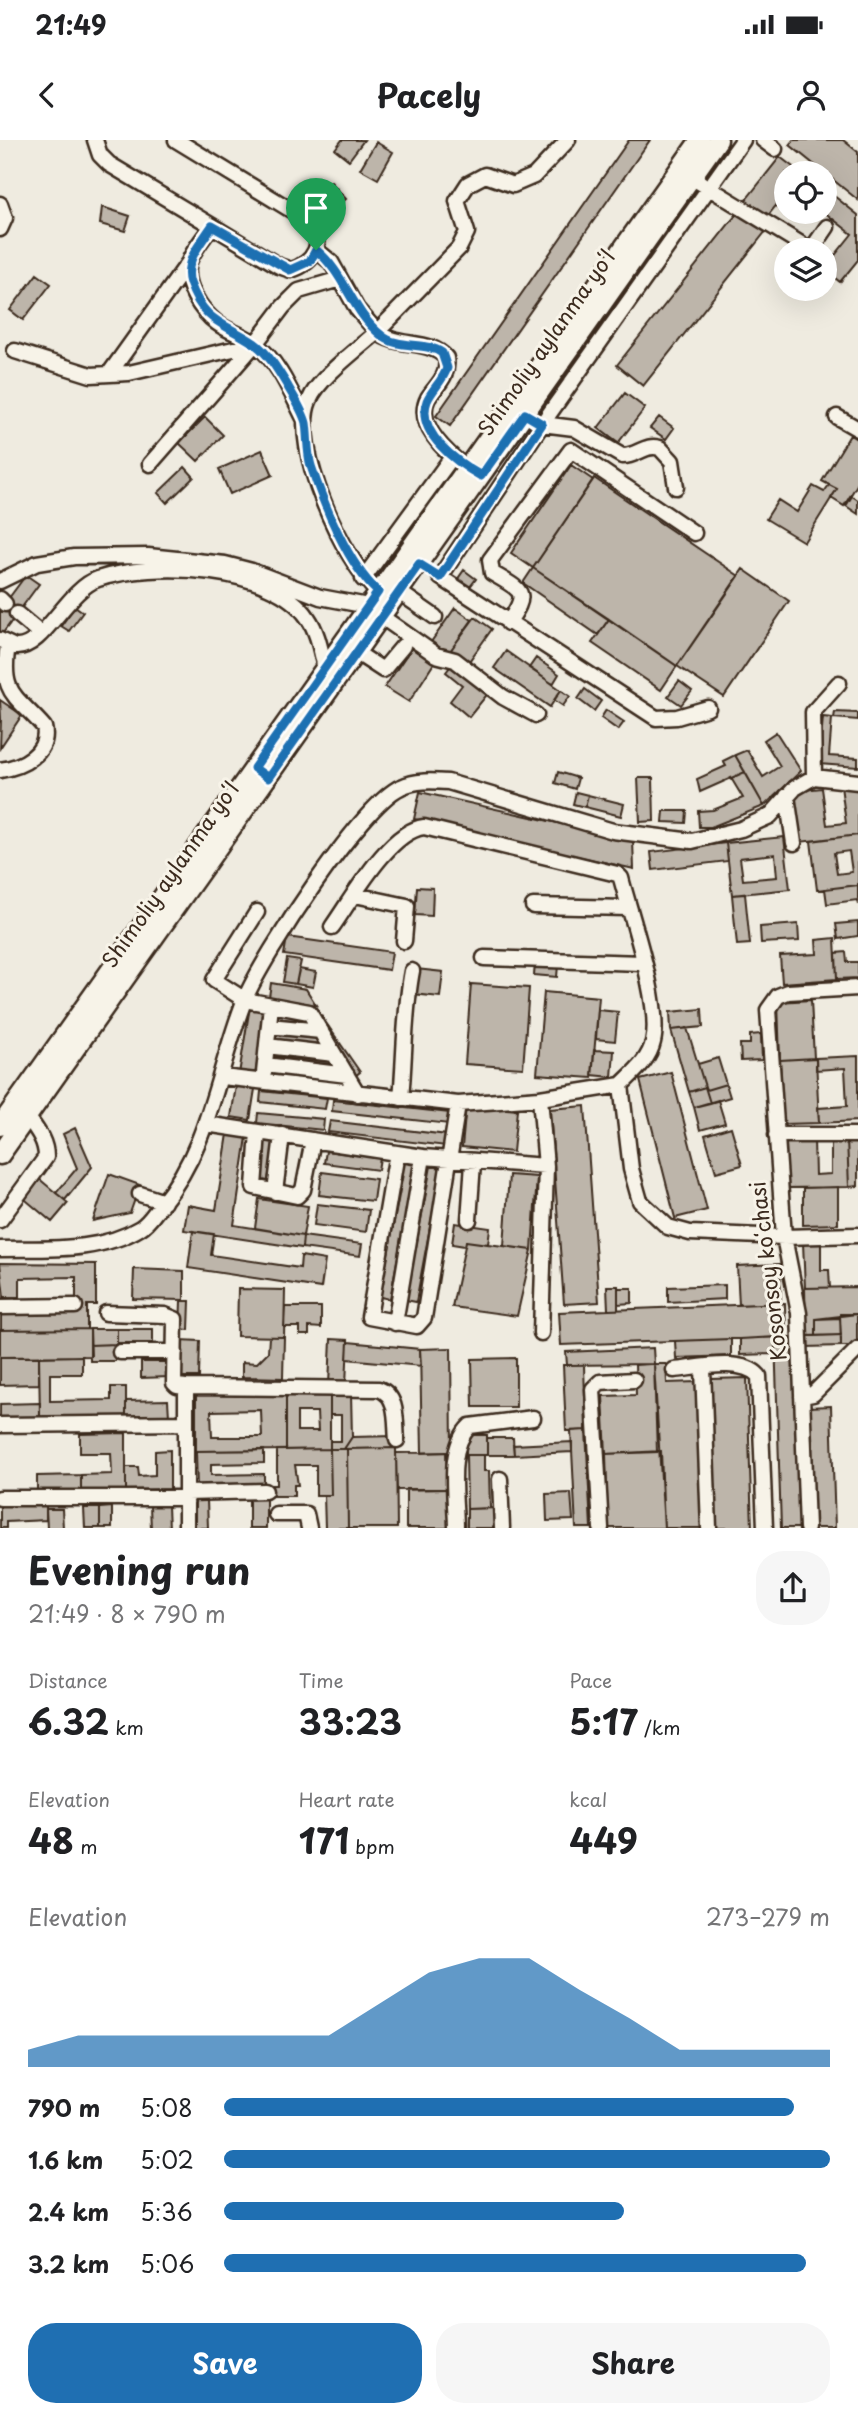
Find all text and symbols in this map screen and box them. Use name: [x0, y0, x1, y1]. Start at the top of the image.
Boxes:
text: 21:49: [35, 5, 106, 44]
text: Pacely: [377, 71, 481, 119]
icon: back: [28, 76, 66, 114]
icon: person: [792, 76, 830, 114]
map controls: [774, 161, 837, 301]
button: locate: [774, 161, 837, 224]
pin: [286, 178, 346, 250]
icon: arrive: [297, 189, 335, 227]
button: layers: [774, 238, 837, 301]
street label: Shimoliy aylanma yoʻl: [469, 242, 622, 442]
street label: Shimoliy aylanma yoʻl: [93, 774, 246, 974]
street label: Kosonsoy koʻchasi: [740, 1180, 794, 1363]
text: Evening run: [28, 1541, 250, 1598]
button: share: [756, 1551, 830, 1625]
text: 21:49 · 8 × 790 m: [28, 1596, 226, 1631]
text: Distance: [28, 1666, 108, 1694]
text: Time: [299, 1666, 344, 1694]
text: Pace: [569, 1666, 612, 1694]
text: 6.32: [28, 1694, 109, 1747]
text: 33:23: [299, 1694, 402, 1747]
text: 5:17: [569, 1694, 638, 1747]
text: km: [109, 1713, 144, 1741]
text: /km: [638, 1713, 680, 1741]
text: Elevation: [28, 1785, 110, 1813]
text: Heart rate: [299, 1785, 395, 1813]
text: kcal: [569, 1785, 607, 1813]
text: 48: [28, 1813, 74, 1866]
text: 171: [299, 1813, 349, 1866]
text: 449: [569, 1813, 638, 1866]
text: m: [74, 1832, 97, 1860]
text: bpm: [349, 1832, 395, 1860]
text: Elevation: [28, 1899, 127, 1934]
text: 273–279 m: [706, 1899, 830, 1934]
text: 790 m: [28, 2090, 100, 2125]
text: 5:08: [140, 2090, 193, 2125]
text: 1.6 km: [28, 2142, 103, 2177]
text: 5:02: [140, 2142, 194, 2177]
text: 2.4 km: [28, 2194, 109, 2229]
text: 5:36: [140, 2194, 193, 2229]
text: 3.2 km: [28, 2246, 109, 2281]
text: 5:06: [140, 2246, 194, 2281]
button: Save: [28, 2323, 422, 2403]
button: Share: [436, 2323, 830, 2403]

